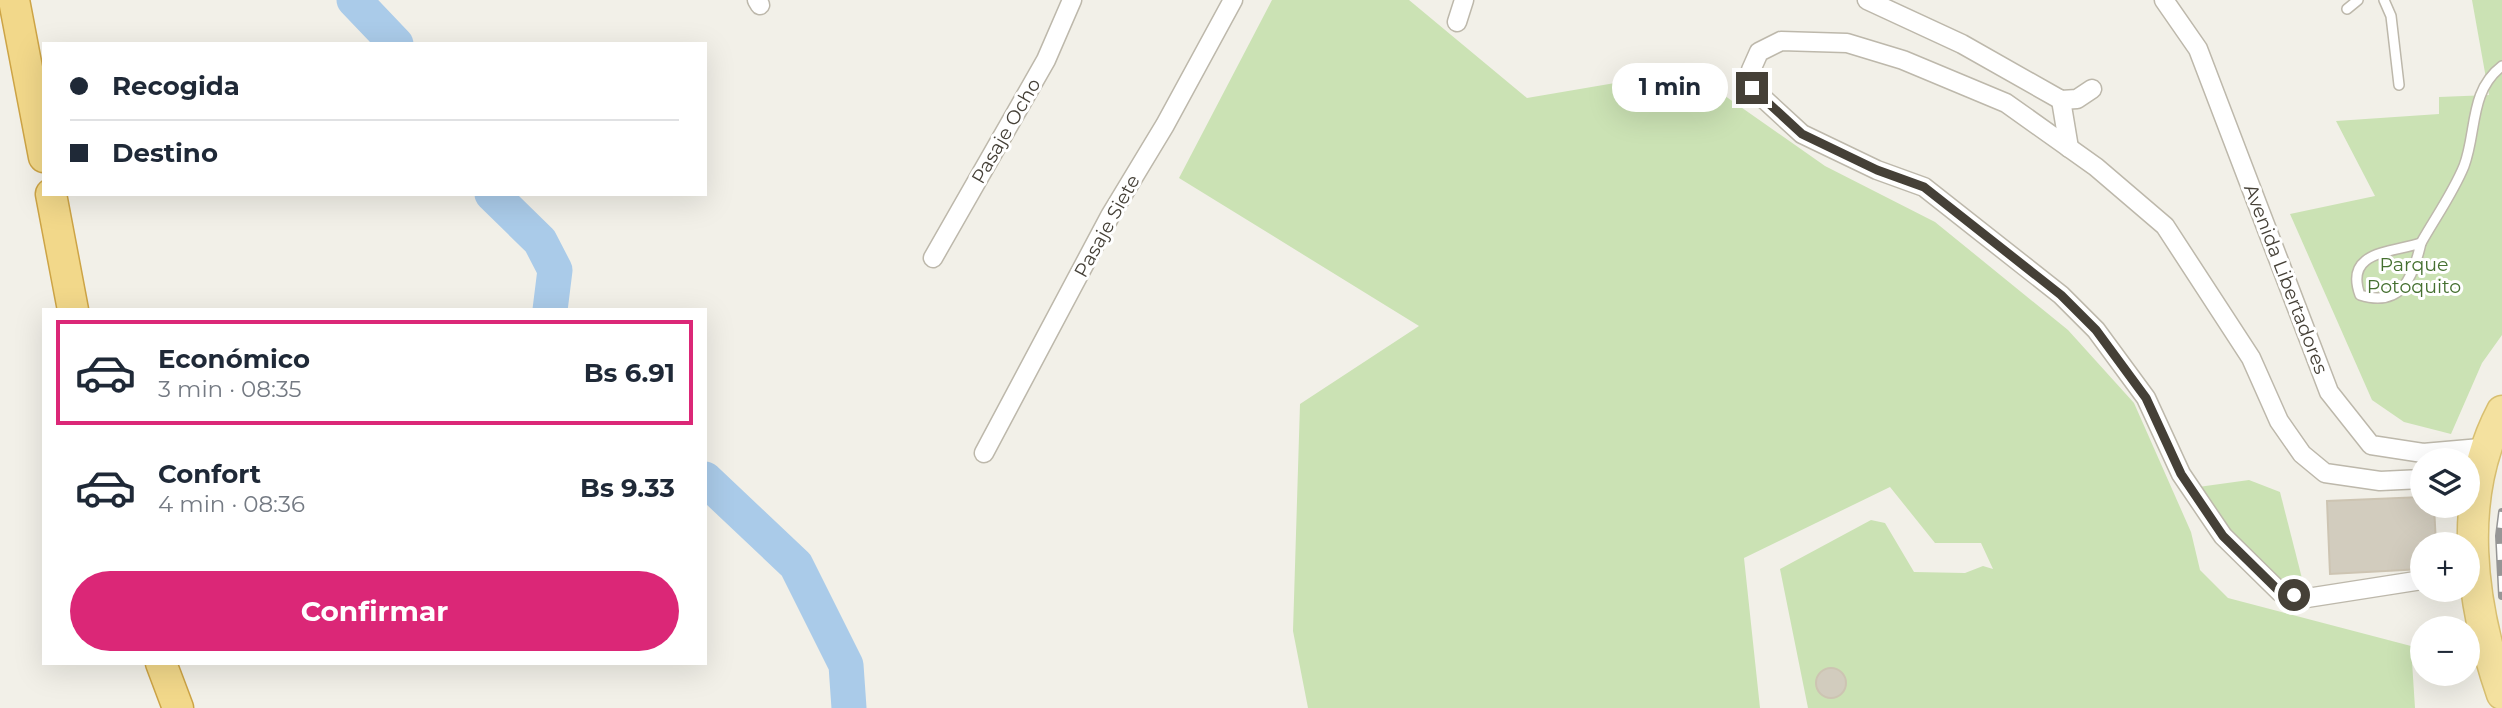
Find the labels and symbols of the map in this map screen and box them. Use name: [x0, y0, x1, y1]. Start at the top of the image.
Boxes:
callout: 1 min: [1612, 64, 1728, 112]
route end: [1736, 72, 1768, 104]
street label: Pasaje Ocho: [967, 74, 1045, 188]
street label: Pasaje Siete: [1069, 171, 1145, 281]
street label: Avenida Libertadores: [2239, 181, 2333, 377]
park label: Parque Potoquito: [2367, 253, 2461, 298]
route start: [2278, 579, 2310, 611]

